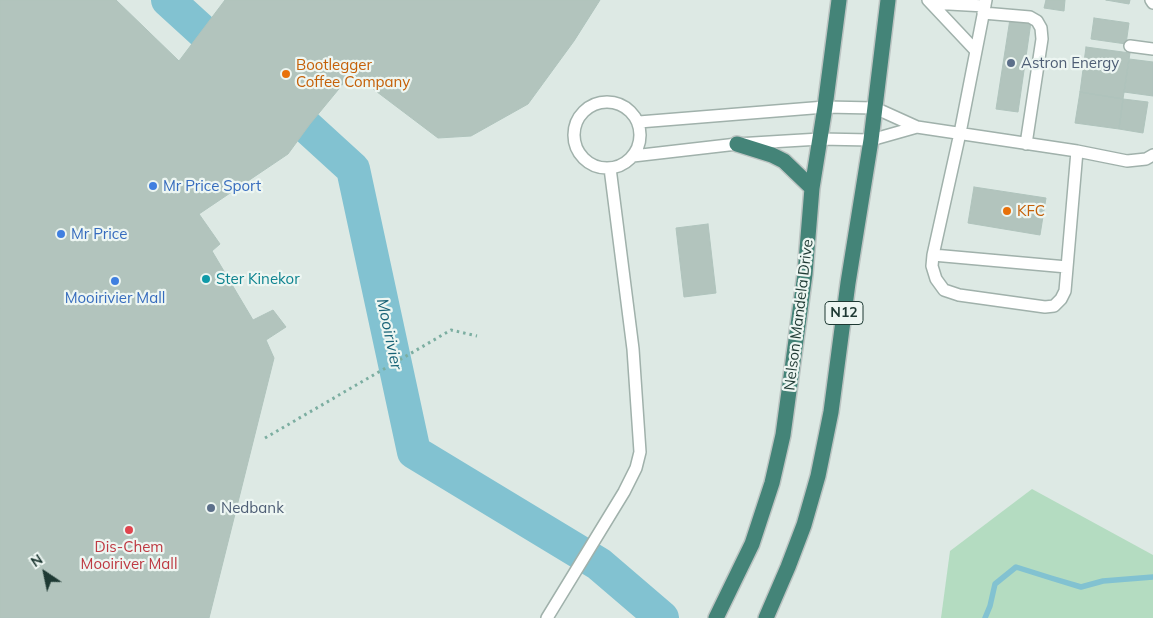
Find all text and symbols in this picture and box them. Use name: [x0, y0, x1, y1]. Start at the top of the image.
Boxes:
place label: Astron Energy: [1021, 54, 1119, 72]
place label: Bootlegger Coffee Company: [296, 56, 410, 91]
marker: Astron Energy: [1005, 57, 1017, 69]
marker: Bootlegger Coffee Company: [280, 68, 292, 80]
place label: Mr Price Sport: [163, 177, 261, 195]
marker: Mr Price Sport: [147, 180, 159, 192]
place label: KFC: [1017, 202, 1045, 220]
marker: KFC: [1001, 205, 1013, 217]
place label: Mr Price: [71, 225, 127, 243]
marker: Mr Price: [55, 228, 67, 240]
street label: Nelson Mandela Drive: [781, 238, 817, 392]
place label: Ster Kinekor: [216, 270, 300, 288]
marker: Ster Kinekor: [200, 273, 212, 285]
marker: Mooirivier Mall: [109, 275, 121, 287]
place label: Mooirivier Mall: [65, 289, 165, 307]
water label: Mooirivier: [372, 297, 406, 371]
road number: N12: [825, 302, 863, 324]
place label: Nedbank: [221, 499, 284, 517]
marker: Nedbank: [205, 502, 217, 514]
marker: Dis-Chem Mooiriver Mall: [123, 524, 135, 536]
place label: Dis-Chem Mooiriver Mall: [81, 538, 177, 573]
north arrow: [20, 548, 70, 598]
text: N: [27, 550, 46, 571]

